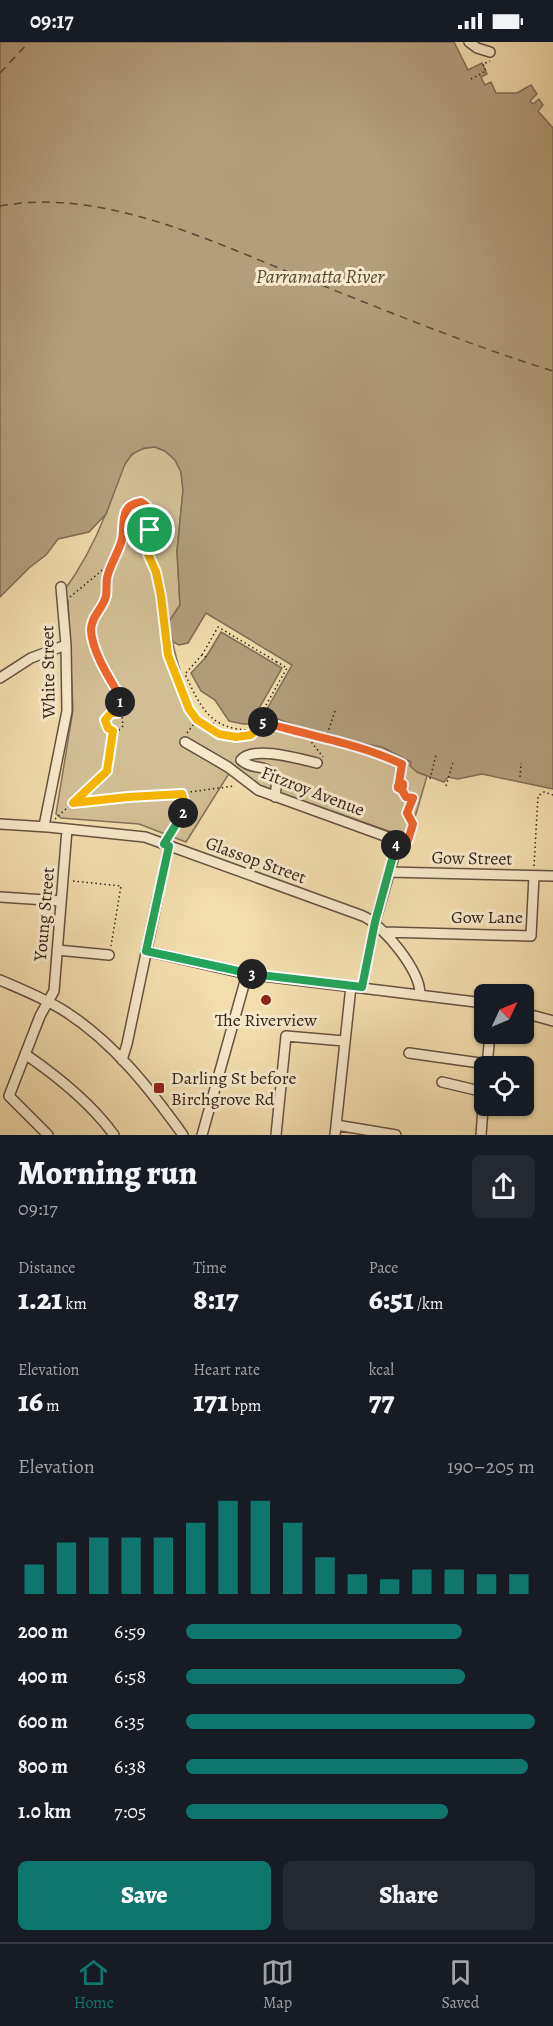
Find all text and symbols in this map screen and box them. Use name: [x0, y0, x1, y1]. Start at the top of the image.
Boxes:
text: 09:17: [30, 6, 74, 36]
water label: Parramatta River: [256, 263, 385, 290]
pin: [124, 504, 175, 555]
icon: arrive: [133, 513, 166, 546]
street label: White Street: [35, 625, 61, 720]
pin: 1: [105, 687, 135, 717]
text: 1: [117, 691, 123, 713]
pin: 5: [248, 707, 278, 737]
text: 5: [260, 711, 266, 733]
street label: Fitzroy Avenue: [258, 760, 368, 822]
pin: 2: [168, 798, 198, 828]
text: 2: [179, 802, 187, 824]
pin: 4: [381, 830, 411, 860]
street label: Glassop Street: [202, 831, 310, 889]
text: 4: [392, 834, 400, 856]
street label: Gow Street: [431, 845, 513, 871]
street label: Young Street: [28, 866, 60, 963]
street label: Gow Lane: [451, 905, 523, 929]
pin: 3: [237, 959, 267, 989]
text: 3: [249, 963, 255, 985]
north arrow: [474, 984, 534, 1044]
map controls: [474, 984, 534, 1116]
marker: The Riverview: [259, 993, 273, 1007]
place label: The Riverview: [215, 1008, 317, 1032]
button: locate: [474, 1056, 534, 1116]
place label: Darling St before Birchgrove Rd: [171, 1066, 296, 1111]
marker: Darling St before Birchgrove Rd: [152, 1081, 166, 1095]
text: Morning run: [18, 1150, 197, 1195]
button: share: [472, 1155, 535, 1218]
text: 09:17: [18, 1195, 58, 1222]
text: Distance: [18, 1257, 75, 1279]
text: Time: [193, 1257, 227, 1279]
text: Pace: [369, 1257, 398, 1279]
text: 1.21: [18, 1279, 62, 1319]
text: 8:17: [193, 1279, 239, 1319]
text: 6:51: [369, 1279, 414, 1319]
text: km: [62, 1293, 87, 1315]
text: /km: [414, 1293, 443, 1315]
text: Elevation: [18, 1359, 79, 1381]
text: Heart rate: [193, 1359, 260, 1381]
text: kcal: [369, 1359, 394, 1381]
text: 16: [18, 1381, 43, 1421]
text: 171: [193, 1381, 228, 1421]
text: 77: [369, 1381, 394, 1421]
text: m: [43, 1395, 60, 1417]
text: bpm: [228, 1395, 261, 1417]
text: Elevation: [18, 1453, 95, 1480]
text: 190–205 m: [447, 1453, 535, 1480]
text: 200 m: [18, 1618, 68, 1645]
text: 6:59: [114, 1618, 146, 1645]
text: 400 m: [18, 1663, 68, 1690]
text: 6:58: [114, 1663, 146, 1690]
text: 600 m: [18, 1708, 68, 1735]
text: 6:35: [114, 1708, 145, 1735]
text: 800 m: [18, 1753, 68, 1780]
text: 6:38: [114, 1753, 146, 1780]
text: 1.0 km: [18, 1798, 71, 1825]
text: 7:05: [114, 1798, 146, 1825]
button: Save: [18, 1861, 271, 1930]
button: Share: [283, 1861, 535, 1930]
tab: Home: [74, 1956, 114, 2014]
tab: Map: [261, 1956, 294, 2014]
tab: Saved: [441, 1956, 479, 2014]

